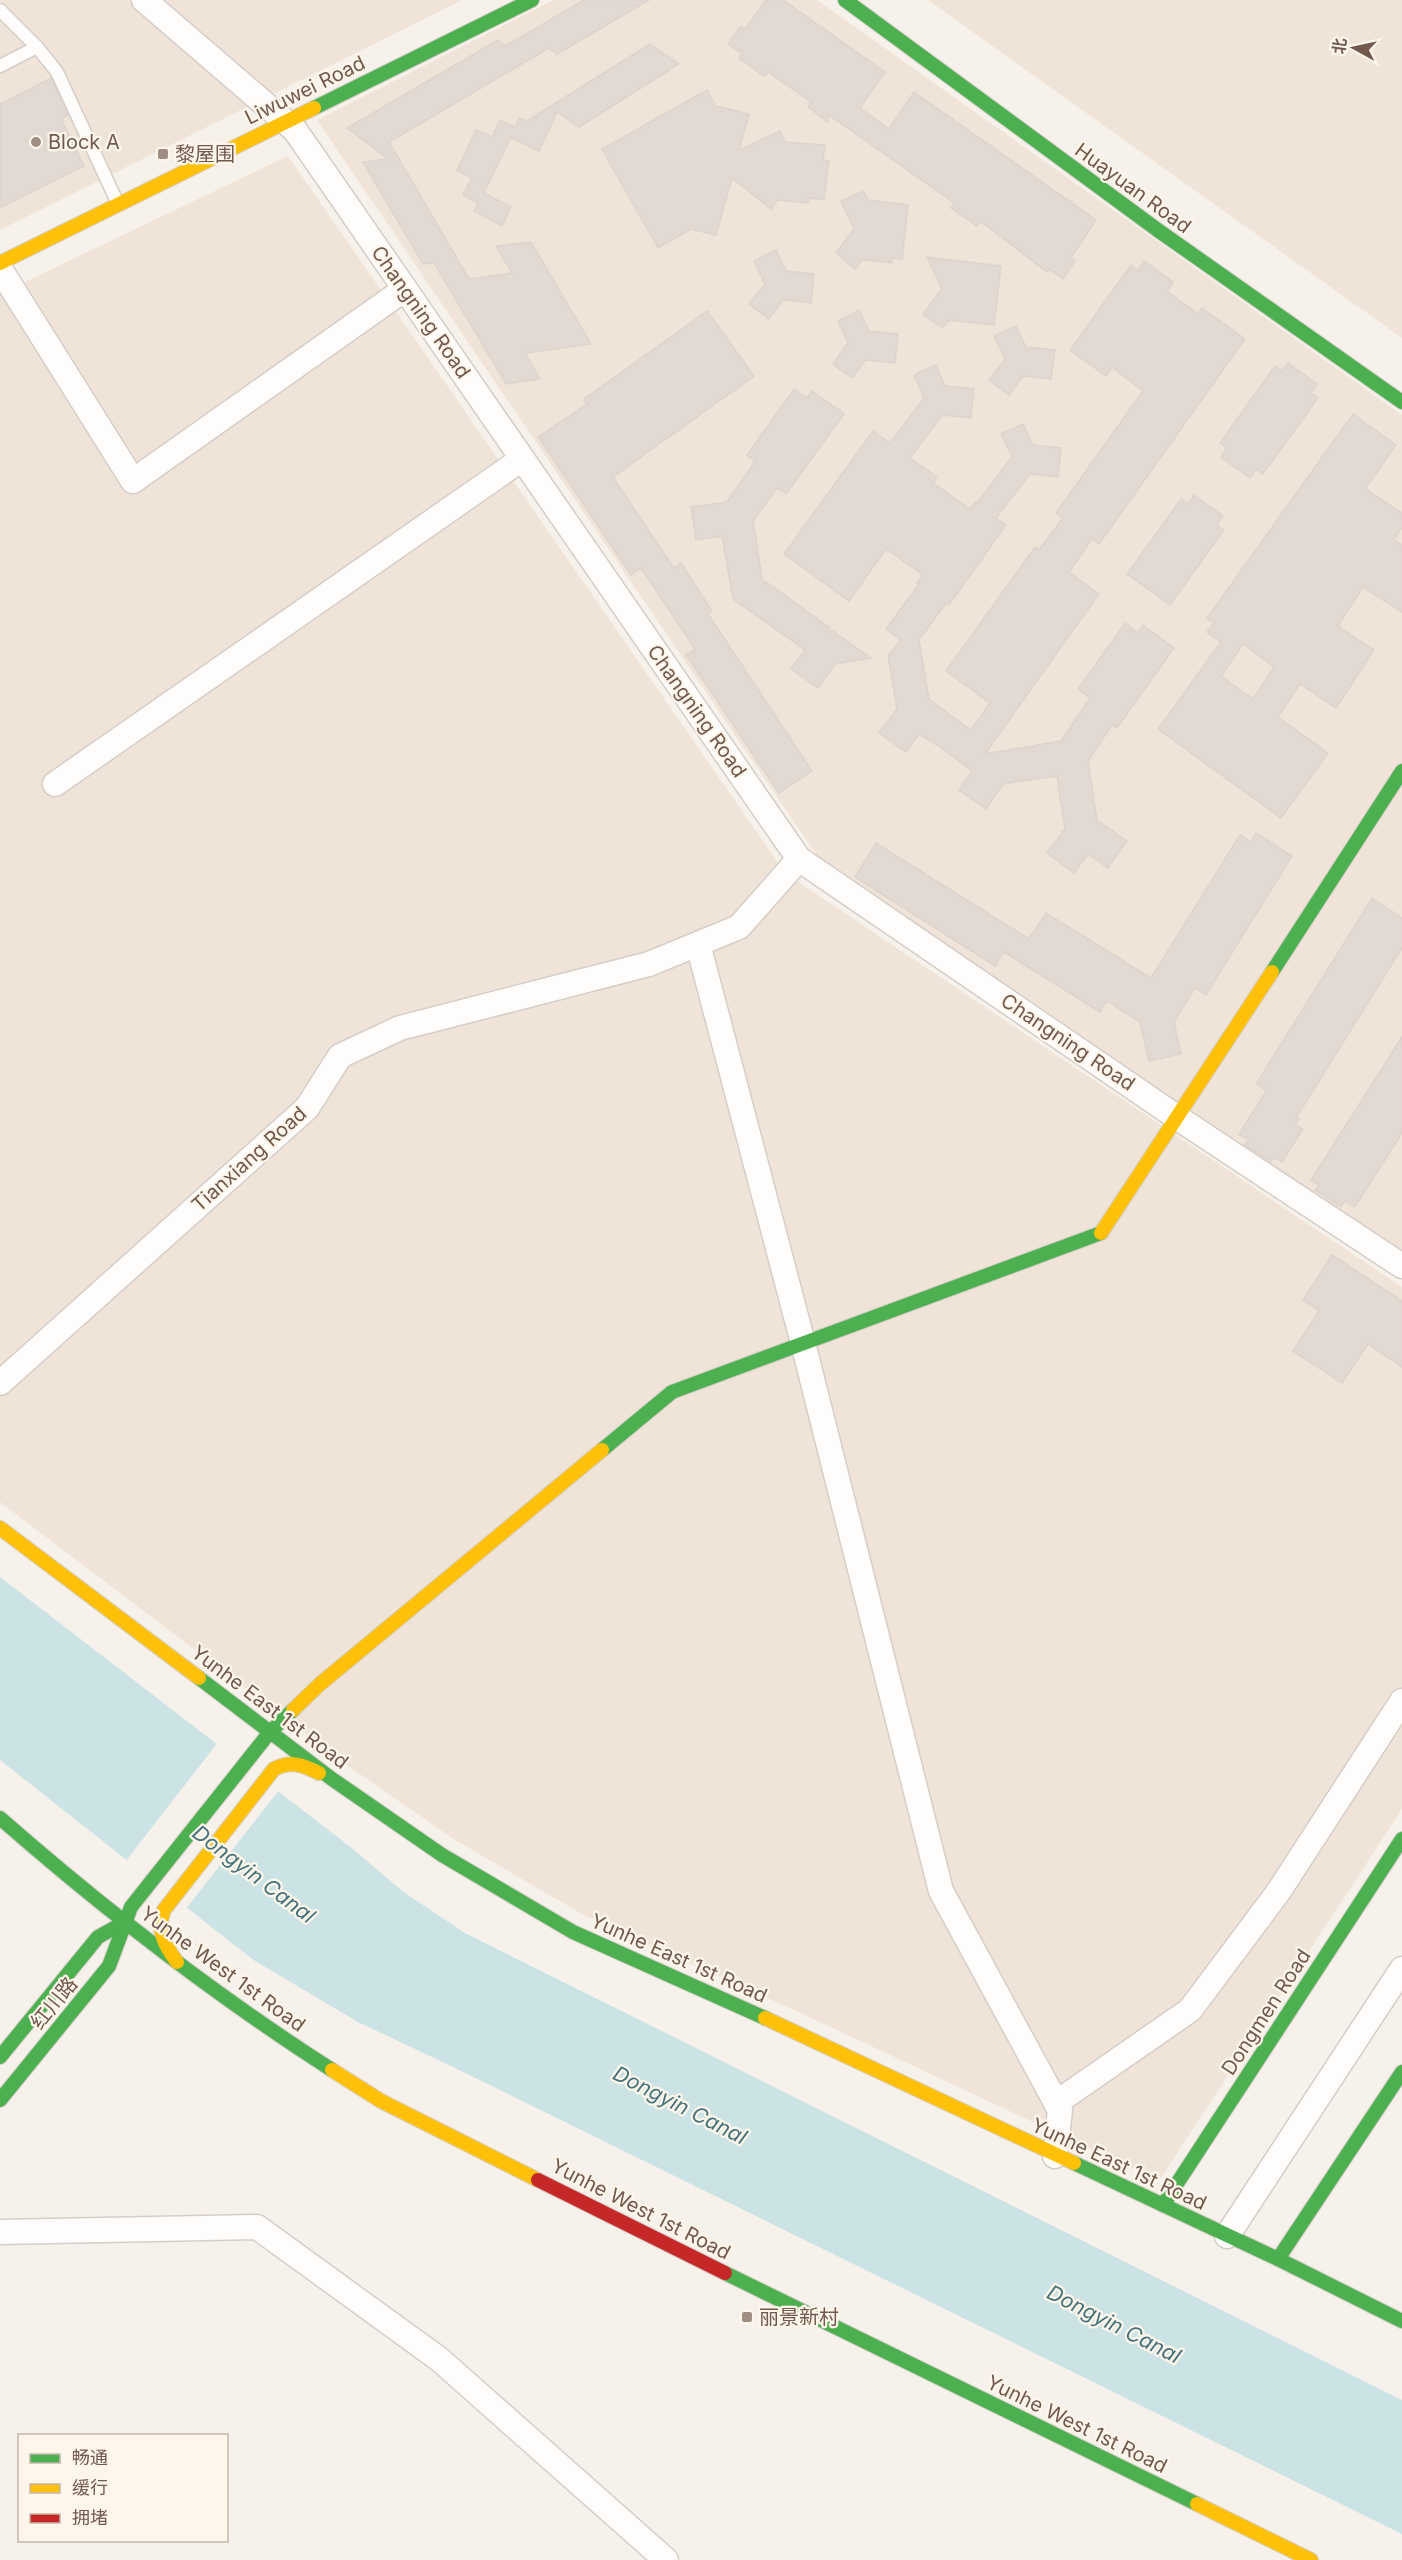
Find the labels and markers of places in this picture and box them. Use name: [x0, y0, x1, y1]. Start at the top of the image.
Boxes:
place label: Block A: [48, 130, 120, 154]
marker: Block A: [29, 135, 43, 149]
place label: 黎屋围: [175, 142, 235, 166]
marker: 黎屋围: [156, 147, 170, 161]
place label: 丽景新村: [759, 2305, 839, 2329]
marker: 丽景新村: [740, 2310, 754, 2324]

